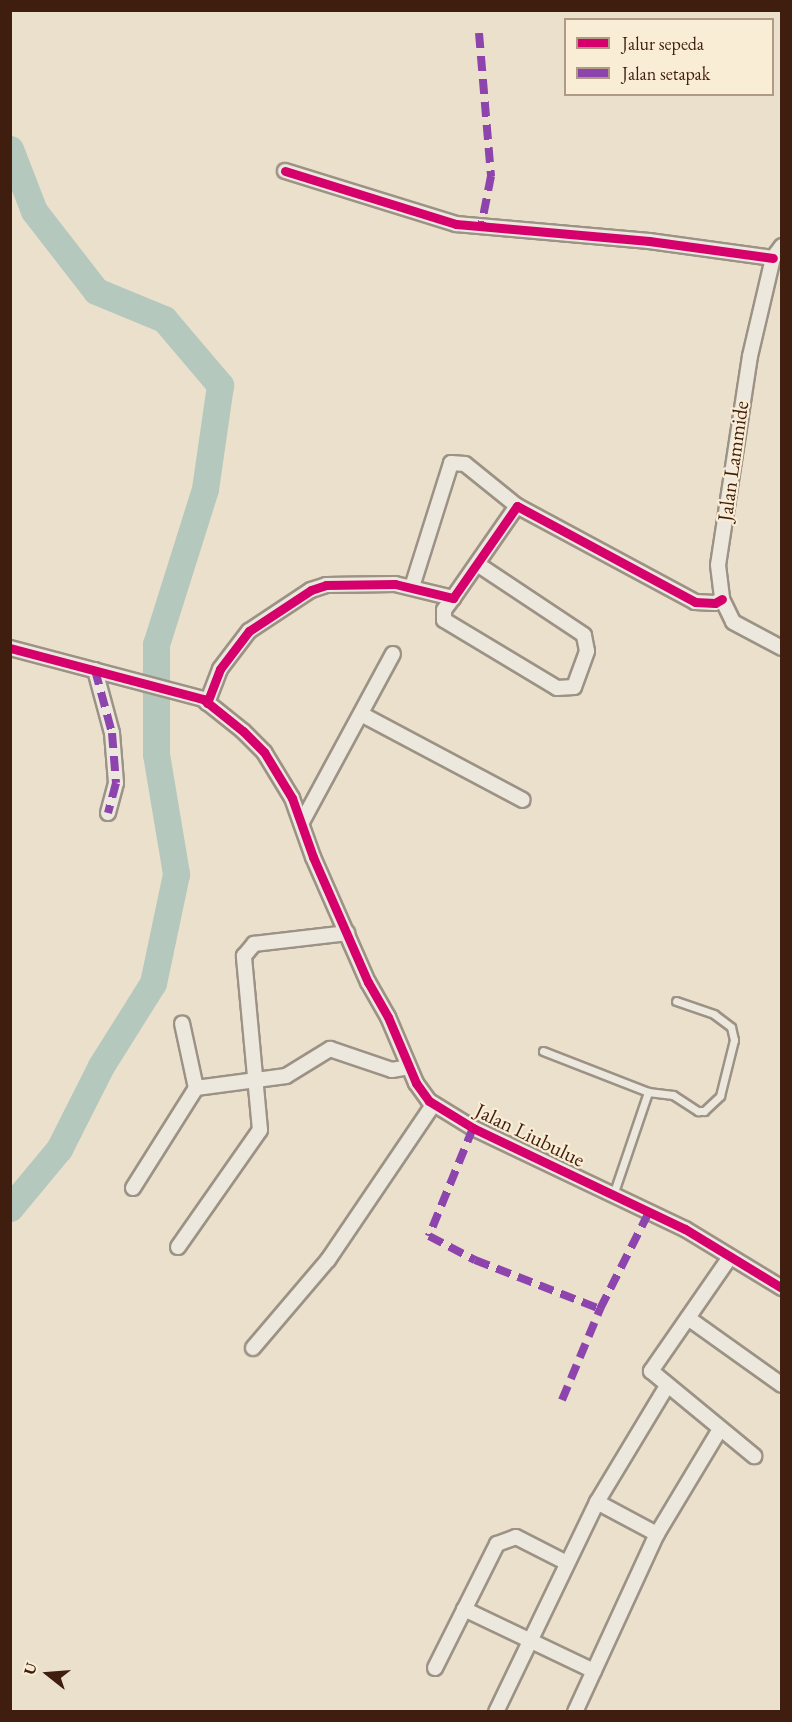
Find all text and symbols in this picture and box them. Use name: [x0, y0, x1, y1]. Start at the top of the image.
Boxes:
legend: [564, 18, 774, 96]
text: Jalur sepeda: [622, 32, 704, 55]
text: Jalan setapak: [622, 62, 710, 85]
street label: Jalan Lammide: [712, 399, 754, 523]
street label: Jalan Liubulue: [471, 1098, 589, 1172]
north arrow: [18, 1644, 78, 1704]
text: U: [19, 1660, 42, 1677]

